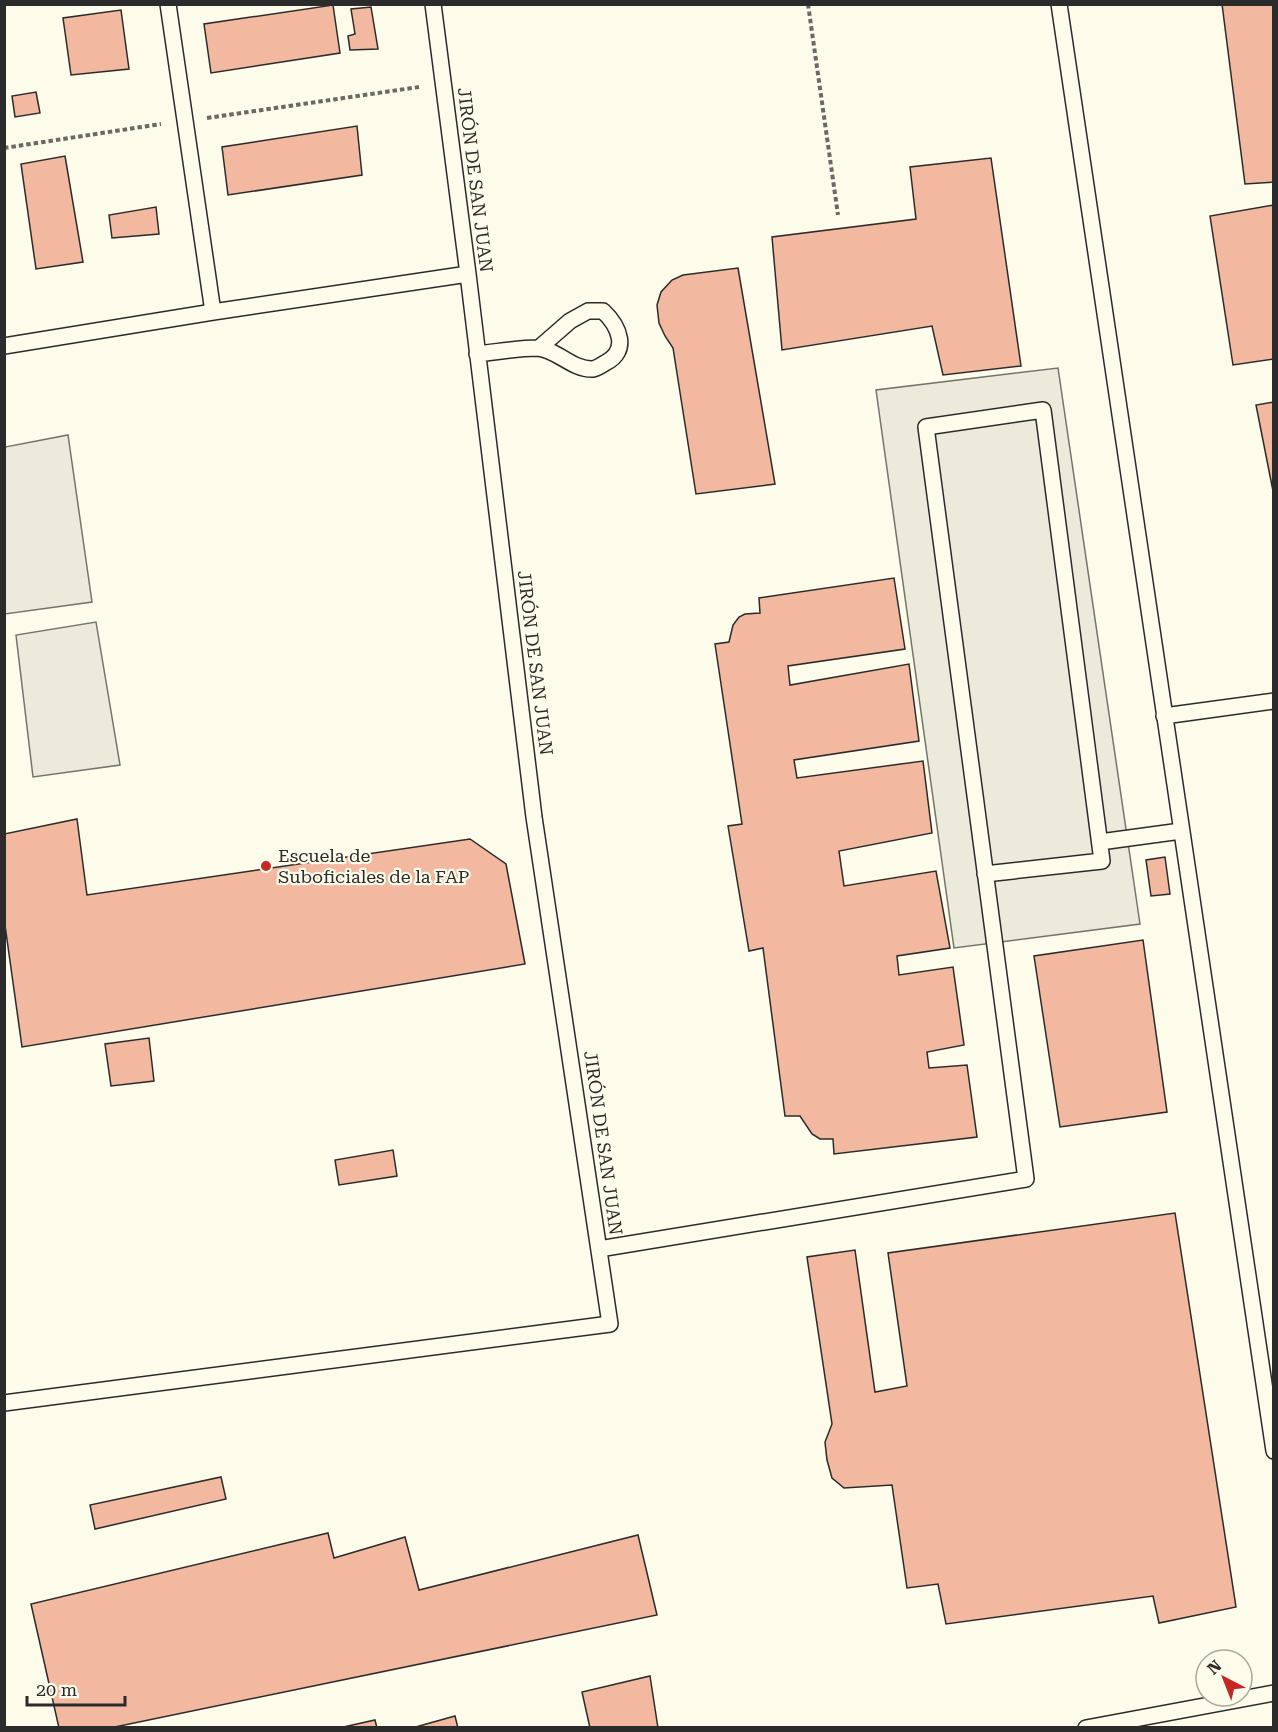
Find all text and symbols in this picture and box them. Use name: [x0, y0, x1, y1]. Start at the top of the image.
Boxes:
street label: JIRÓN DE SAN JUAN: [454, 86, 497, 274]
street label: JIRÓN DE SAN JUAN: [514, 569, 557, 757]
place label: Escuela de Suboficiales de la FAP: [278, 845, 469, 887]
marker: Escuela de Suboficiales de la FAP: [259, 859, 273, 873]
street label: JIRÓN DE SAN JUAN: [580, 1049, 627, 1237]
north arrow: [1194, 1648, 1254, 1708]
text: N: [1203, 1656, 1225, 1678]
scale bar: [27, 1669, 124, 1707]
text: 20 m: [36, 1679, 77, 1700]

